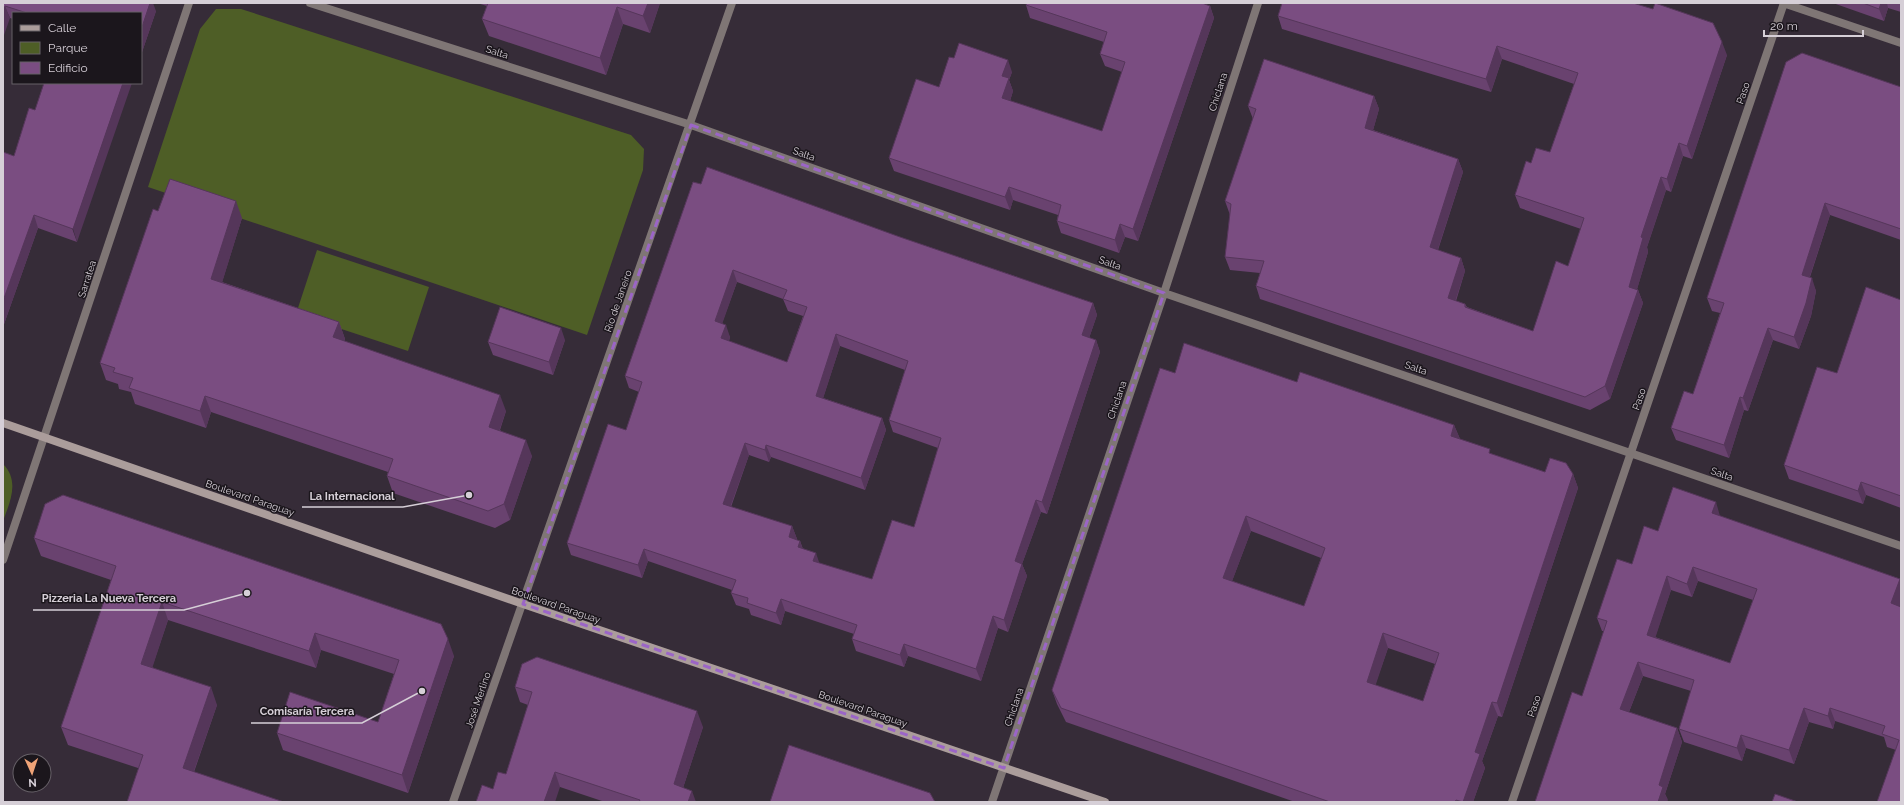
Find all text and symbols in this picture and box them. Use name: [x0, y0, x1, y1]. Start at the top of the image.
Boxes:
legend: [12, 12, 142, 84]
scale bar: [1764, 12, 1863, 38]
text: 20 m: [1770, 19, 1798, 33]
text: Calle: [48, 21, 76, 35]
text: Parque: [48, 41, 88, 55]
street label: Salta: [484, 43, 510, 61]
text: Edificio: [48, 61, 88, 75]
street label: Chiclana: [1207, 71, 1229, 113]
street label: Paso: [1734, 81, 1752, 105]
street label: Salta: [791, 145, 817, 163]
street label: Salta: [1097, 254, 1123, 272]
street label: Sarratea: [76, 259, 98, 299]
street label: Río de Janeiro: [602, 268, 634, 333]
street label: Salta: [1403, 359, 1429, 377]
street label: Chiclana: [1105, 379, 1129, 421]
street label: Paso: [1630, 387, 1648, 411]
street label: Salta: [1709, 465, 1735, 483]
street label: Boulevard Paraguay: [204, 478, 296, 519]
callout: La Internacional: [302, 484, 403, 507]
text: La Internacional: [309, 490, 395, 503]
street label: Boulevard Paraguay: [510, 585, 602, 626]
callout: Pizzeria La Nueva Tercera: [33, 587, 184, 610]
text: Pizzeria La Nueva Tercera: [42, 592, 176, 605]
street label: José Merlino: [463, 670, 493, 730]
street label: Chiclana: [1002, 686, 1026, 728]
street label: Boulevard Paraguay: [817, 689, 909, 730]
street label: Paso: [1525, 694, 1543, 718]
callout: Comisaría Tercera: [251, 700, 362, 723]
text: Comisaría Tercera: [260, 705, 354, 718]
north arrow: [12, 753, 52, 793]
text: N: [28, 776, 37, 789]

